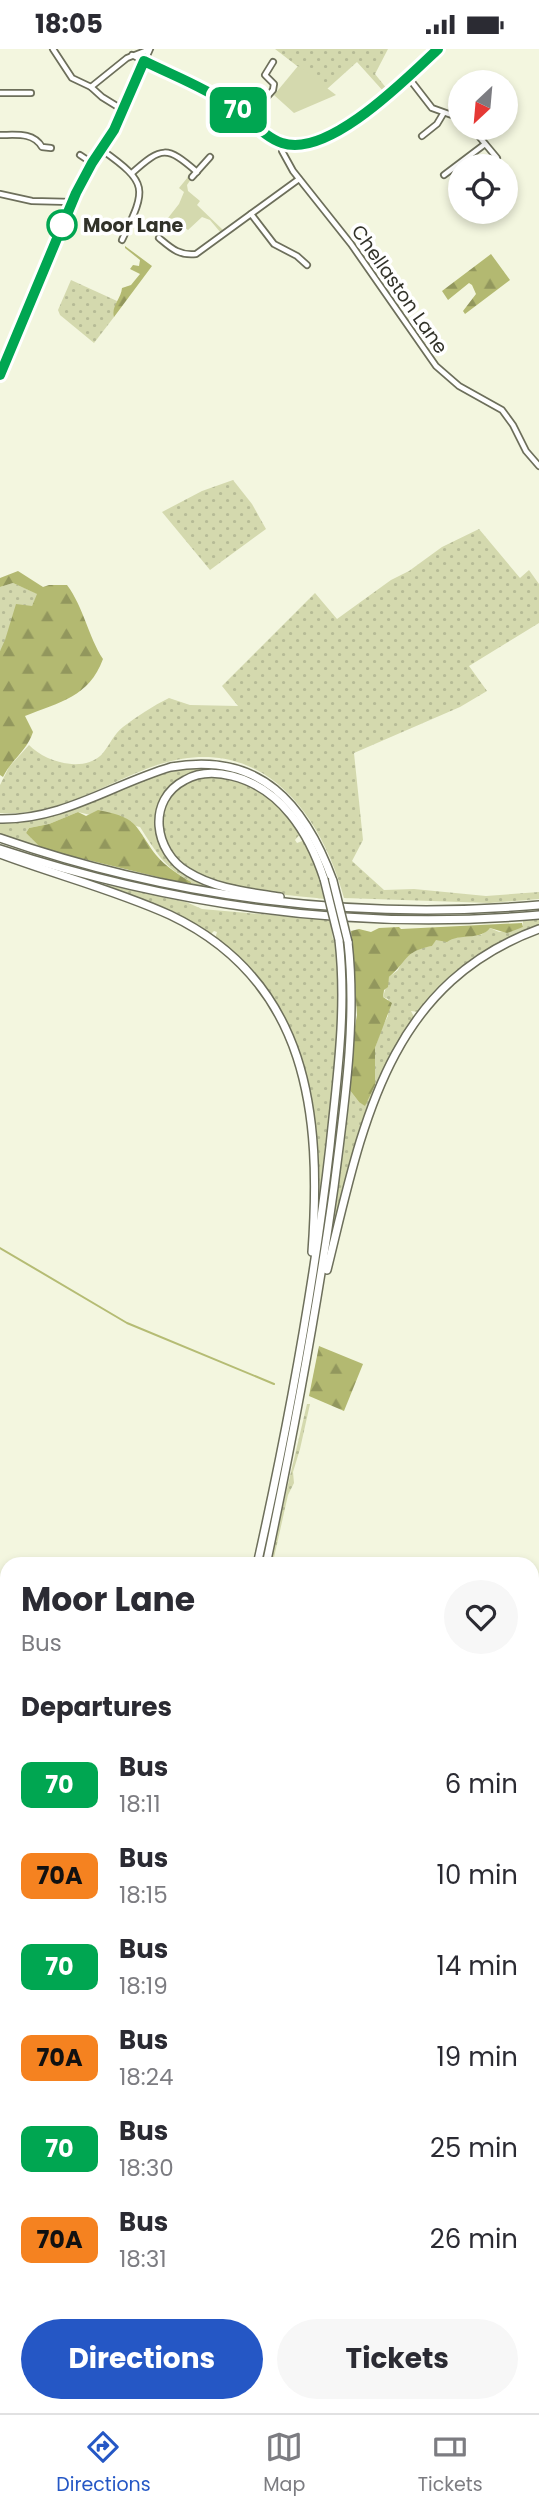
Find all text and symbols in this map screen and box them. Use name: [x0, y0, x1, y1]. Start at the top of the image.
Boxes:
text: 18:05: [35, 6, 103, 42]
north arrow: [448, 70, 518, 140]
map controls: [448, 70, 518, 224]
line badge: 70: [206, 87, 270, 133]
text: 70: [224, 93, 252, 126]
button: locate: [448, 154, 518, 224]
marker: Moor Lane: [47, 210, 77, 240]
place label: Moor Lane: [83, 212, 184, 239]
street label: Chellaston Lane: [345, 219, 454, 359]
text: Moor Lane: [21, 1576, 195, 1623]
button: heart: [444, 1580, 518, 1654]
text: Bus: [21, 1627, 62, 1659]
text: Departures: [21, 1689, 172, 1725]
text: Bus: [119, 1749, 168, 1785]
text: 6 min: [445, 1766, 518, 1802]
text: 70: [45, 1768, 74, 1801]
text: 18:11: [119, 1788, 161, 1820]
text: Bus: [119, 1840, 168, 1876]
text: 10 min: [437, 1857, 518, 1893]
text: 70A: [36, 1859, 83, 1892]
text: 18:15: [119, 1879, 168, 1911]
text: Bus: [119, 1931, 168, 1967]
text: 14 min: [437, 1948, 518, 1984]
text: 70: [45, 1950, 74, 1983]
text: 18:19: [119, 1970, 168, 2002]
text: Bus: [119, 2022, 168, 2058]
text: 19 min: [437, 2039, 518, 2075]
text: 70A: [36, 2041, 83, 2074]
text: 18:24: [119, 2061, 173, 2093]
text: Bus: [119, 2113, 168, 2149]
text: 25 min: [430, 2130, 518, 2166]
text: 70: [45, 2132, 74, 2165]
text: 18:30: [119, 2152, 174, 2184]
text: Bus: [119, 2204, 168, 2240]
text: 26 min: [430, 2221, 518, 2257]
text: 70A: [36, 2223, 83, 2256]
text: 18:31: [119, 2243, 167, 2275]
button: Directions: [21, 2319, 263, 2399]
button: Tickets: [277, 2319, 518, 2399]
tab: Directions: [56, 2428, 151, 2499]
tab: Map: [263, 2428, 305, 2499]
tab: Tickets: [418, 2428, 483, 2499]

